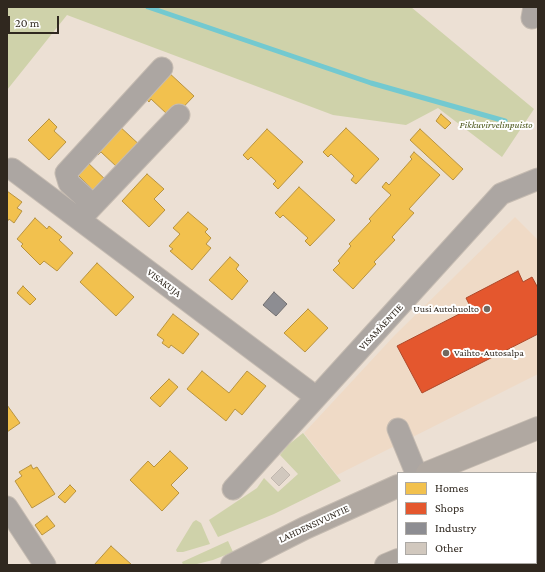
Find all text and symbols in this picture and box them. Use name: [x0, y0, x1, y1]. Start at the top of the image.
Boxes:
scale bar: [10, 8, 61, 34]
text: 20 m: [15, 16, 39, 30]
park label: Pikkuvirvelinpuisto: [460, 119, 532, 131]
street label: VISAKUJA: [144, 266, 184, 300]
street label: VISAMÄENTIE: [356, 301, 406, 353]
place label: Uusi Autohuolto: [413, 303, 479, 315]
marker: Uusi Autohuolto: [482, 304, 492, 314]
place label: Vaihto-Autosalpa: [454, 347, 524, 359]
marker: Vaihto-Autosalpa: [441, 348, 451, 358]
legend: [397, 472, 537, 564]
text: Homes: [435, 481, 468, 495]
text: Shops: [435, 501, 464, 515]
street label: LAHDENSIVUNTIE: [277, 502, 351, 546]
text: Industry: [435, 521, 476, 535]
text: Other: [435, 541, 463, 555]

